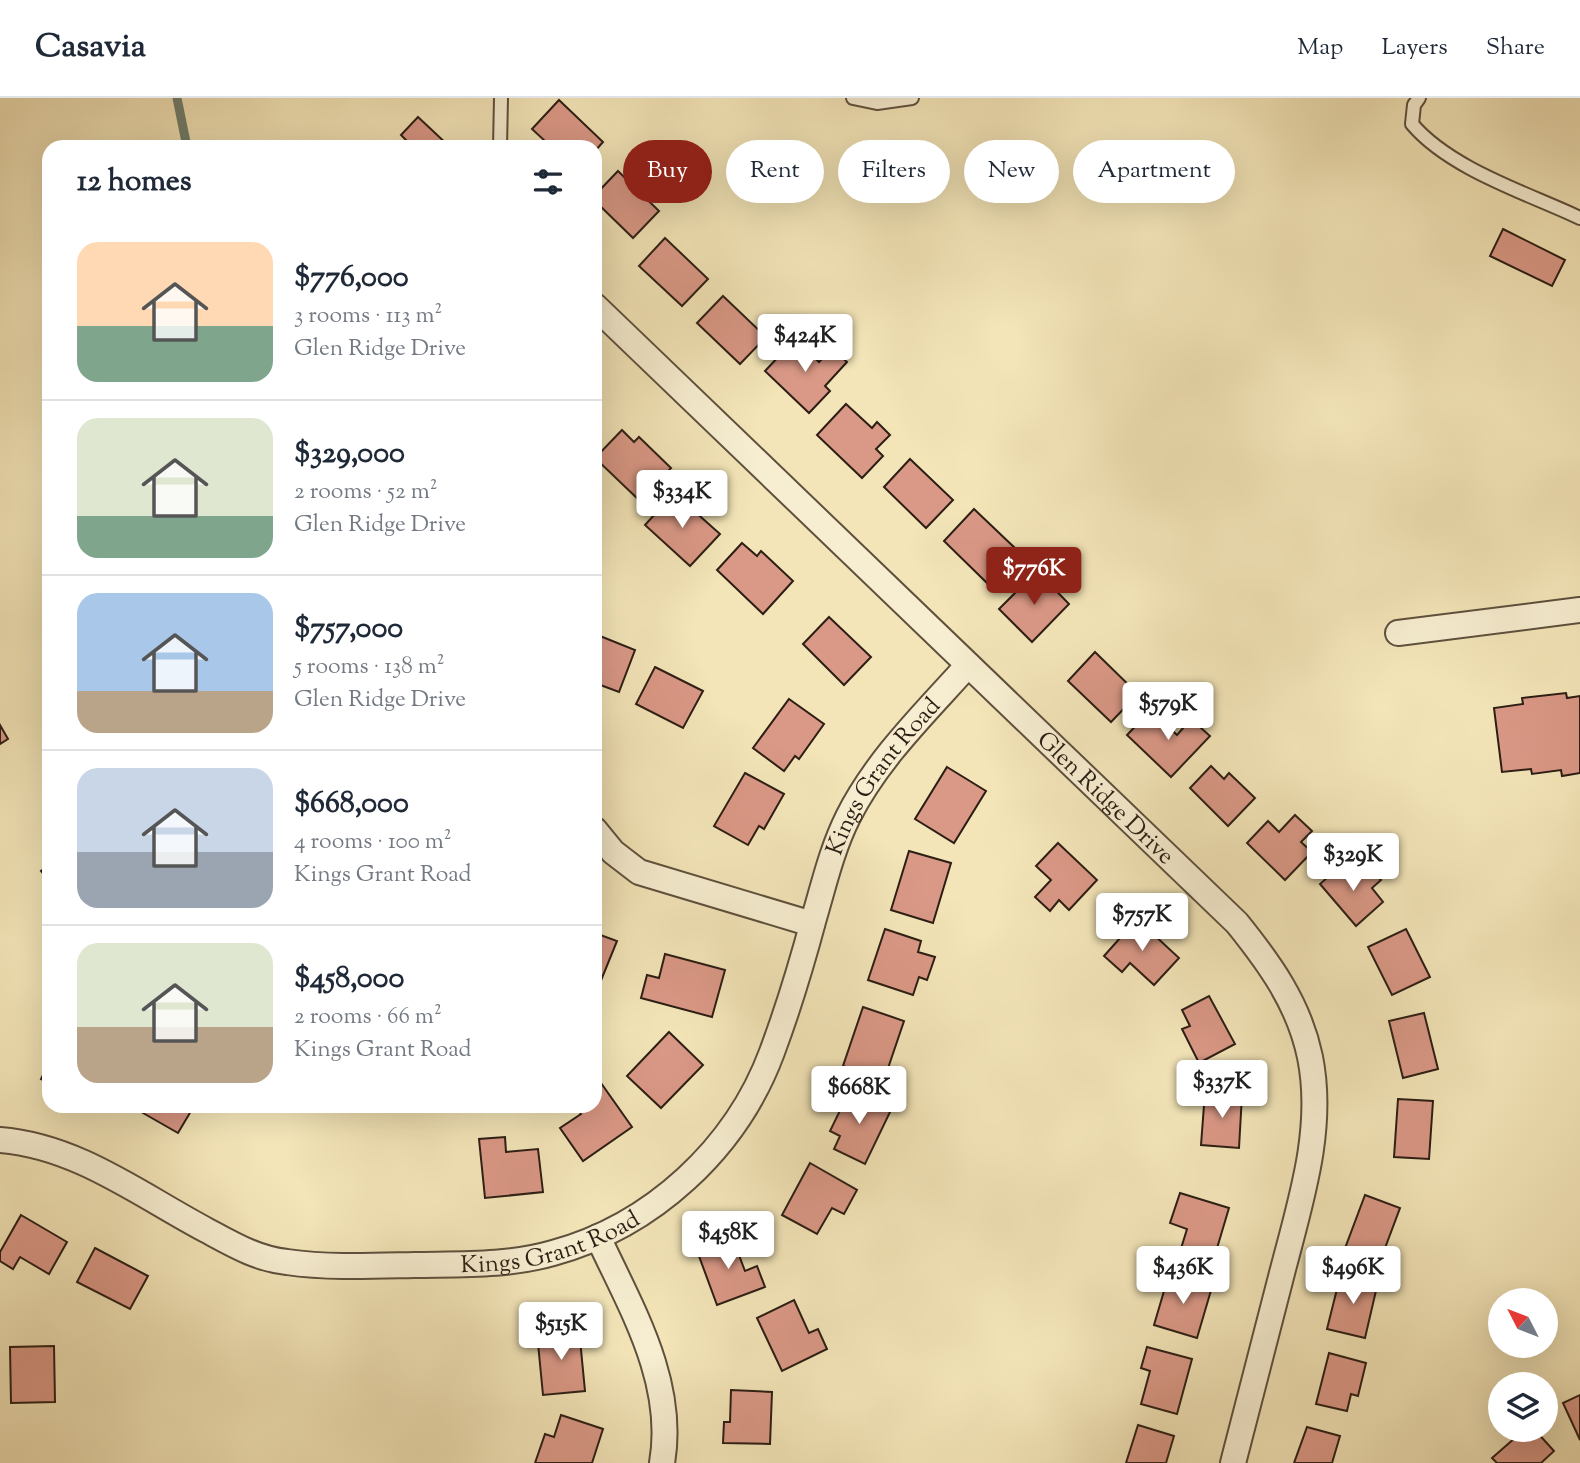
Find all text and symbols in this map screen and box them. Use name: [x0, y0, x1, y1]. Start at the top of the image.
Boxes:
text: Casavia: [35, 24, 146, 72]
text: Map: [1297, 31, 1343, 65]
text: Layers: [1381, 31, 1448, 65]
text: Share: [1486, 31, 1545, 65]
chip: Buy: [623, 140, 712, 203]
chip: Rent: [726, 140, 824, 203]
chip: Filters: [838, 140, 950, 203]
chip: New: [964, 140, 1059, 203]
chip: Apartment: [1073, 140, 1235, 203]
text: 12 homes: [77, 161, 192, 204]
icon: filters: [529, 163, 567, 201]
text: $776,000: [294, 257, 409, 300]
icon: home: [133, 270, 217, 354]
text: 3 rooms · 113 m²: [294, 300, 442, 333]
pin: $424K: [756, 314, 854, 374]
text: $424K: [774, 320, 836, 353]
text: Glen Ridge Drive: [294, 333, 466, 366]
text: $329,000: [294, 433, 405, 476]
icon: home: [133, 446, 217, 530]
pin: $334K: [633, 470, 731, 530]
text: 2 rooms · 52 m²: [294, 476, 437, 509]
text: $334K: [652, 476, 712, 509]
text: Glen Ridge Drive: [294, 509, 466, 542]
pin: $776K: [985, 547, 1083, 607]
text: $776K: [1002, 553, 1066, 586]
text: $757,000: [294, 608, 403, 651]
icon: home: [133, 621, 217, 705]
text: 5 rooms · 138 m²: [294, 651, 445, 684]
pin: $579K: [1119, 682, 1217, 742]
text: Glen Ridge Drive: [294, 684, 466, 717]
text: $579K: [1138, 688, 1198, 721]
street label: Kings Grant Road: [819, 690, 949, 860]
street label: Glen Ridge Drive: [1028, 724, 1181, 873]
text: $668,000: [294, 783, 409, 826]
icon: home: [133, 796, 217, 880]
text: 4 rooms · 100 m²: [294, 826, 452, 859]
pin: $329K: [1304, 834, 1402, 893]
text: $329K: [1323, 839, 1383, 872]
text: Kings Grant Road: [294, 859, 472, 892]
pin: $757K: [1093, 894, 1191, 953]
text: $757K: [1112, 899, 1172, 932]
text: $458,000: [294, 958, 404, 1001]
icon: home: [133, 971, 217, 1055]
text: 2 rooms · 66 m²: [294, 1001, 442, 1034]
text: Kings Grant Road: [294, 1034, 472, 1067]
pin: $337K: [1173, 1060, 1271, 1120]
pin: $668K: [810, 1066, 908, 1126]
text: $337K: [1192, 1066, 1252, 1099]
text: $668K: [827, 1072, 891, 1105]
street label: Kings Grant Road: [460, 1203, 647, 1283]
pin: $458K: [679, 1212, 777, 1271]
text: $458K: [698, 1217, 758, 1250]
pin: $436K: [1134, 1246, 1232, 1306]
pin: $496K: [1304, 1246, 1402, 1306]
text: $436K: [1152, 1252, 1214, 1285]
text: $496K: [1322, 1252, 1384, 1285]
north arrow: [1488, 1288, 1558, 1358]
map controls: [1488, 1288, 1558, 1442]
pin: $515K: [512, 1302, 610, 1362]
text: $515K: [535, 1308, 587, 1341]
button: layers: [1488, 1372, 1558, 1442]

